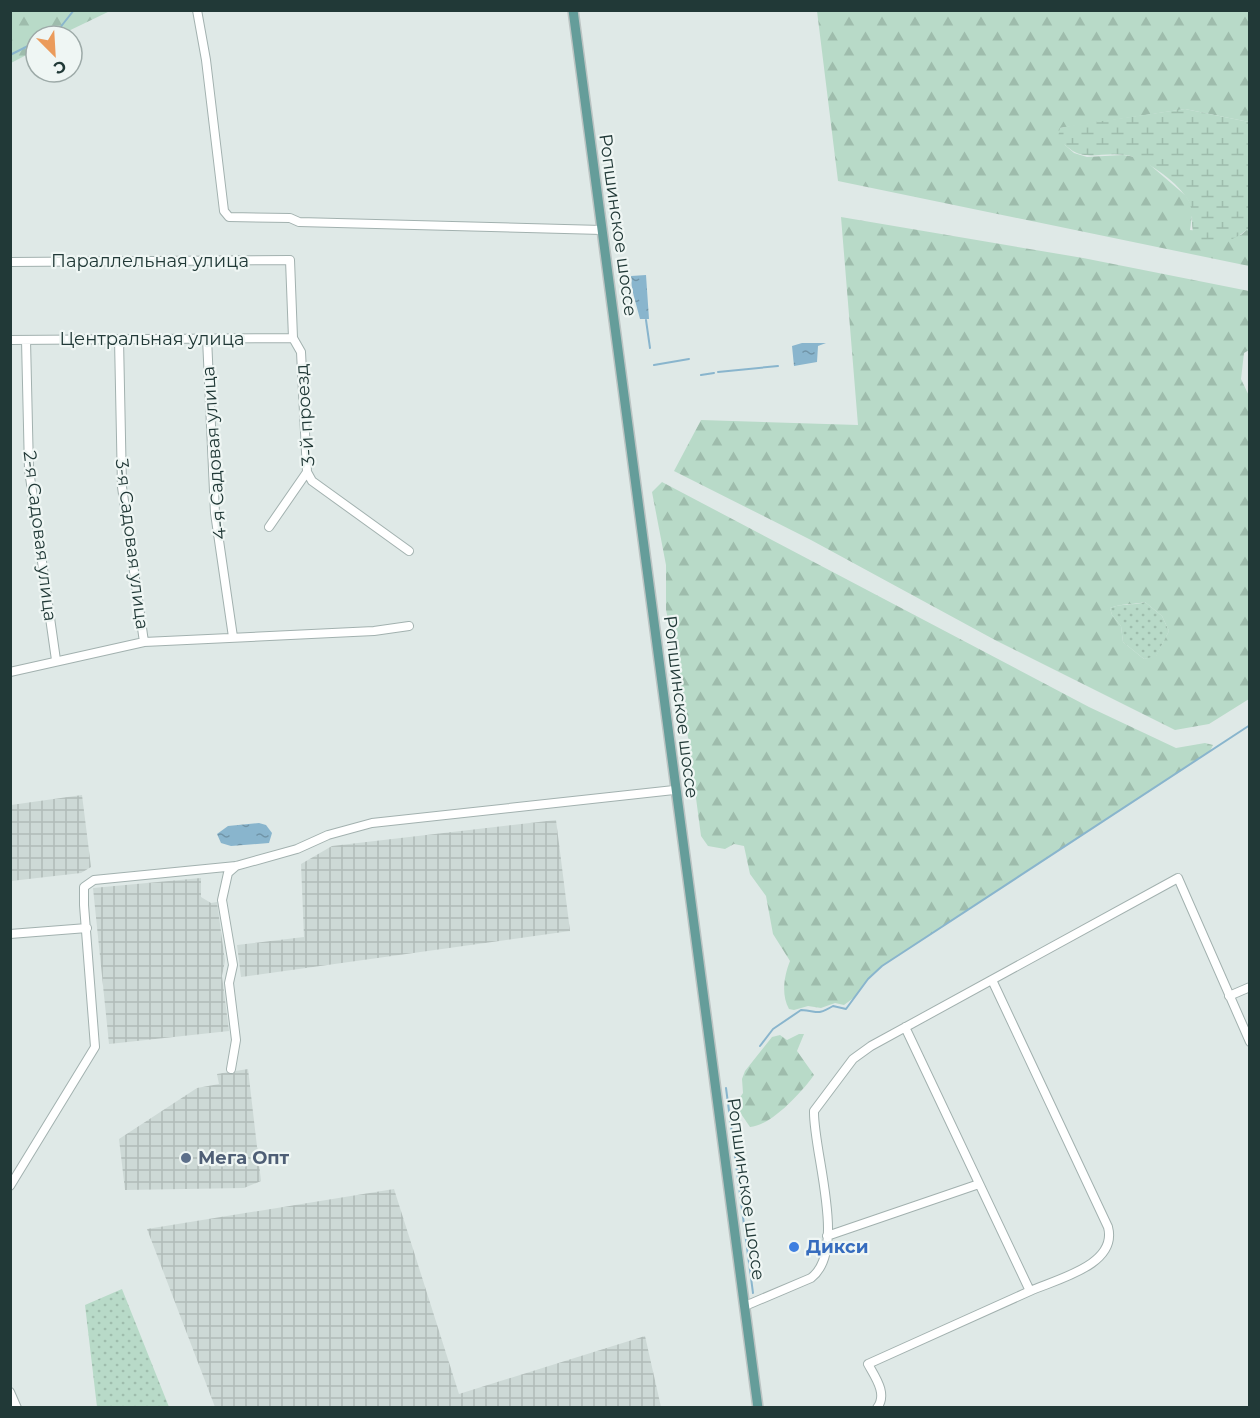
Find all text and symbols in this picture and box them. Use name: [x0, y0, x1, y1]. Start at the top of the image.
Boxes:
north arrow: [24, 24, 84, 84]
text: С: [50, 56, 69, 78]
street label: Ропшинское шоссе: [594, 132, 642, 318]
street label: Параллельная улица: [51, 250, 249, 272]
street label: Центральная улица: [59, 328, 245, 350]
street label: 3-й проезд: [290, 363, 320, 467]
street label: 4-я Садовая улица: [197, 366, 231, 540]
street label: 2-я Садовая улица: [19, 449, 61, 623]
street label: 3-я Садовая улица: [111, 457, 153, 631]
street label: Ропшинское шоссе: [659, 614, 703, 800]
street label: Ропшинское шоссе: [722, 1096, 770, 1282]
place label: Мега Опт: [198, 1147, 290, 1169]
marker: Мега Опт: [179, 1151, 193, 1165]
place label: Дикси: [806, 1236, 868, 1258]
marker: Дикси: [787, 1240, 801, 1254]

